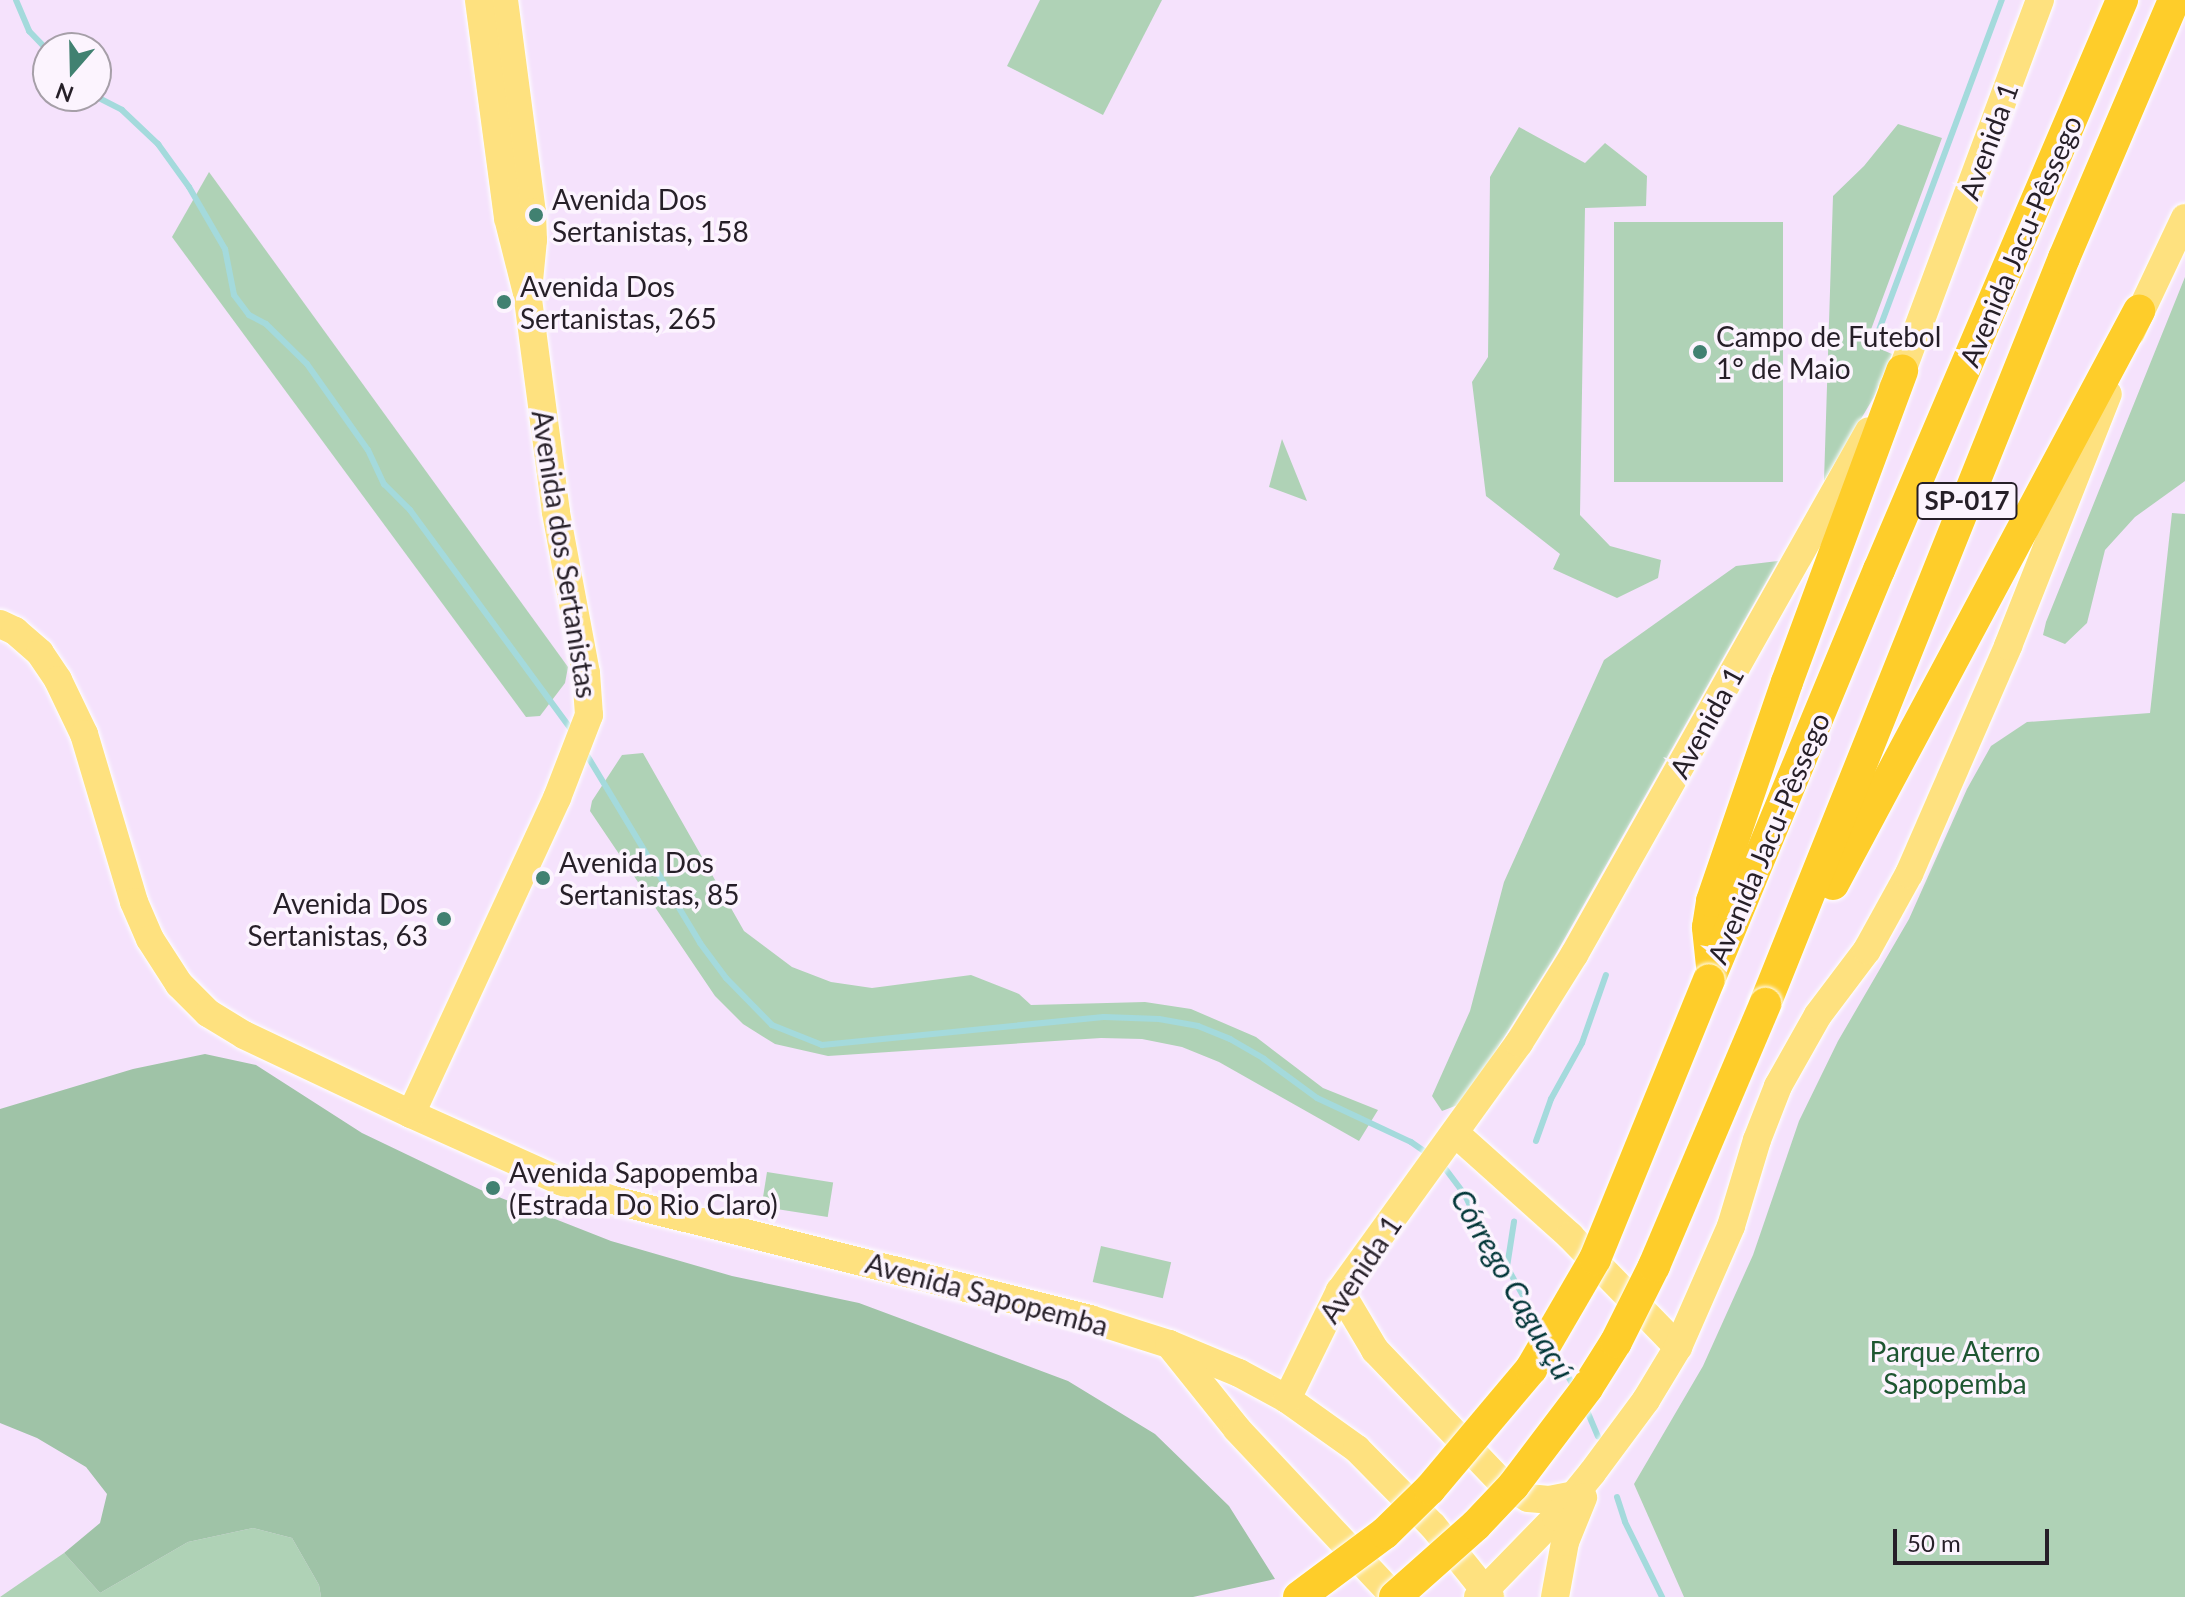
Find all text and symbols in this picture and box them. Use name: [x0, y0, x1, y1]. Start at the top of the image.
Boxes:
north arrow: [32, 32, 112, 112]
text: N: [52, 78, 77, 109]
street label: Avenida 1: [1951, 78, 2025, 204]
street label: Avenida Jacu-Pêssego: [1952, 110, 2088, 372]
place label: Avenida Dos Sertanistas, 158: [552, 182, 749, 248]
marker: Avenida Dos Sertanistas, 158: [527, 206, 545, 224]
place label: Avenida Dos Sertanistas, 265: [520, 269, 717, 335]
marker: Avenida Dos Sertanistas, 265: [495, 293, 513, 311]
place label: Campo de Futebol 1° de Maio: [1716, 319, 1941, 385]
marker: Campo de Futebol 1° de Maio: [1691, 343, 1709, 361]
street label: Avenida dos Sertanistas: [526, 408, 604, 700]
road number: SP-017: [1915, 479, 2019, 523]
street label: Avenida 1: [1662, 660, 1750, 784]
street label: Avenida Jacu-Pêssego: [1700, 707, 1836, 969]
place label: Avenida Dos Sertanistas, 85: [559, 845, 740, 911]
marker: Avenida Dos Sertanistas, 85: [534, 869, 552, 887]
place label: Avenida Dos Sertanistas, 63: [247, 886, 428, 952]
marker: Avenida Dos Sertanistas, 63: [435, 910, 453, 928]
place label: Avenida Sapopemba (Estrada Do Rio Claro): [509, 1155, 778, 1221]
marker: Avenida Sapopemba (Estrada Do Rio Claro): [484, 1179, 502, 1197]
water label: Córrego Caguaçú: [1444, 1182, 1582, 1386]
street label: Avenida 1: [1312, 1209, 1408, 1329]
street label: Avenida Sapopemba: [862, 1246, 1112, 1342]
park label: Parque Aterro Sapopemba: [1869, 1334, 2041, 1400]
scale bar: [1897, 1513, 2053, 1563]
text: 50 m: [1907, 1528, 1961, 1557]

